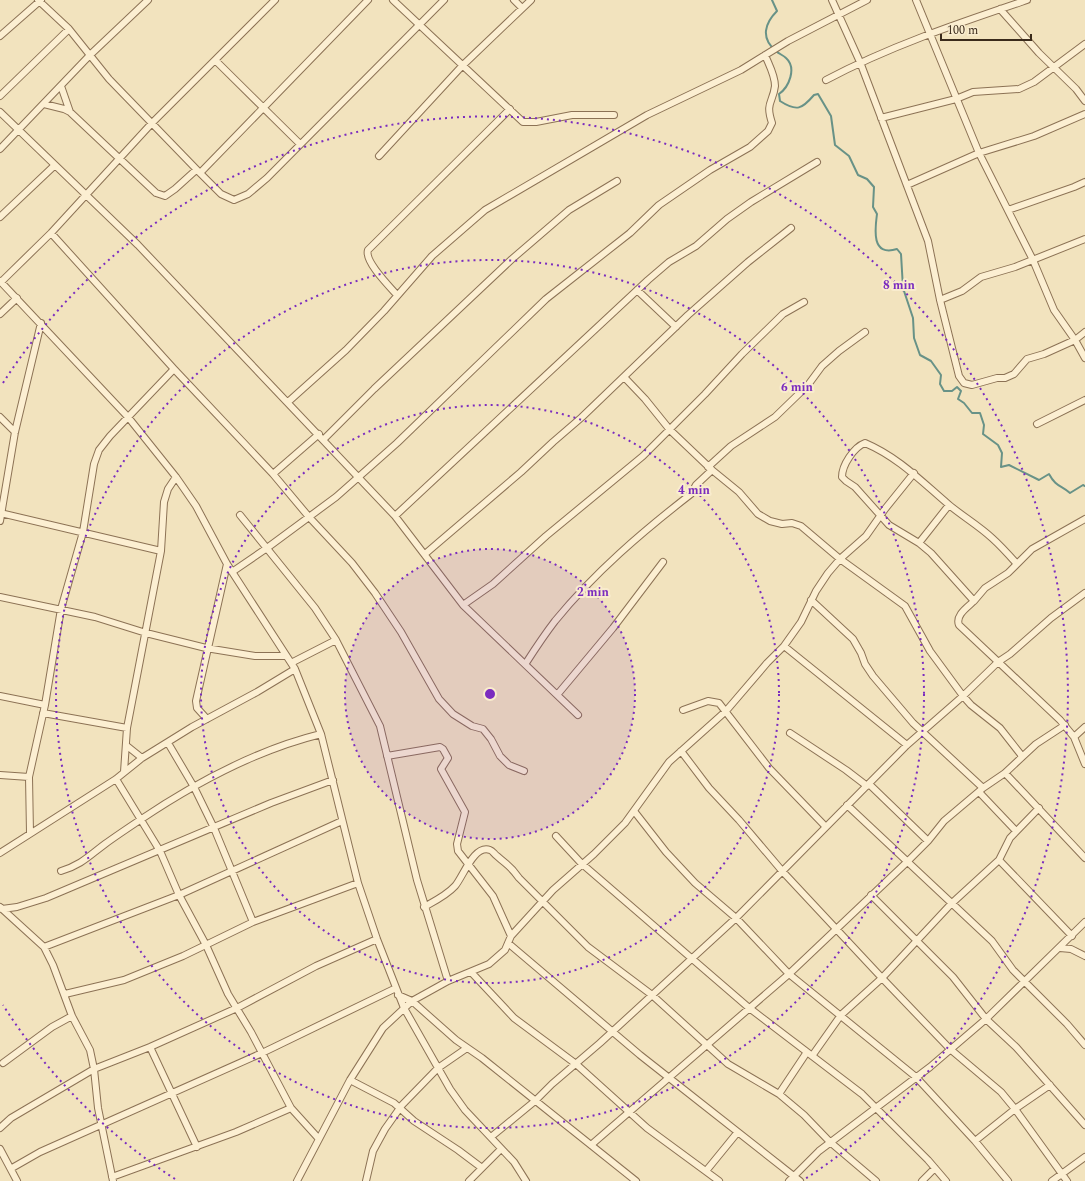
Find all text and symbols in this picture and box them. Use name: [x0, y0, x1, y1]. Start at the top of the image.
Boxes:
scale bar: [941, 16, 1031, 42]
text: 100 m: [947, 21, 978, 40]
text: 8 min: [883, 276, 916, 295]
text: 6 min: [781, 378, 814, 397]
text: 4 min: [678, 481, 711, 500]
text: 2 min: [577, 583, 610, 602]
centre of rings: [483, 687, 497, 701]

